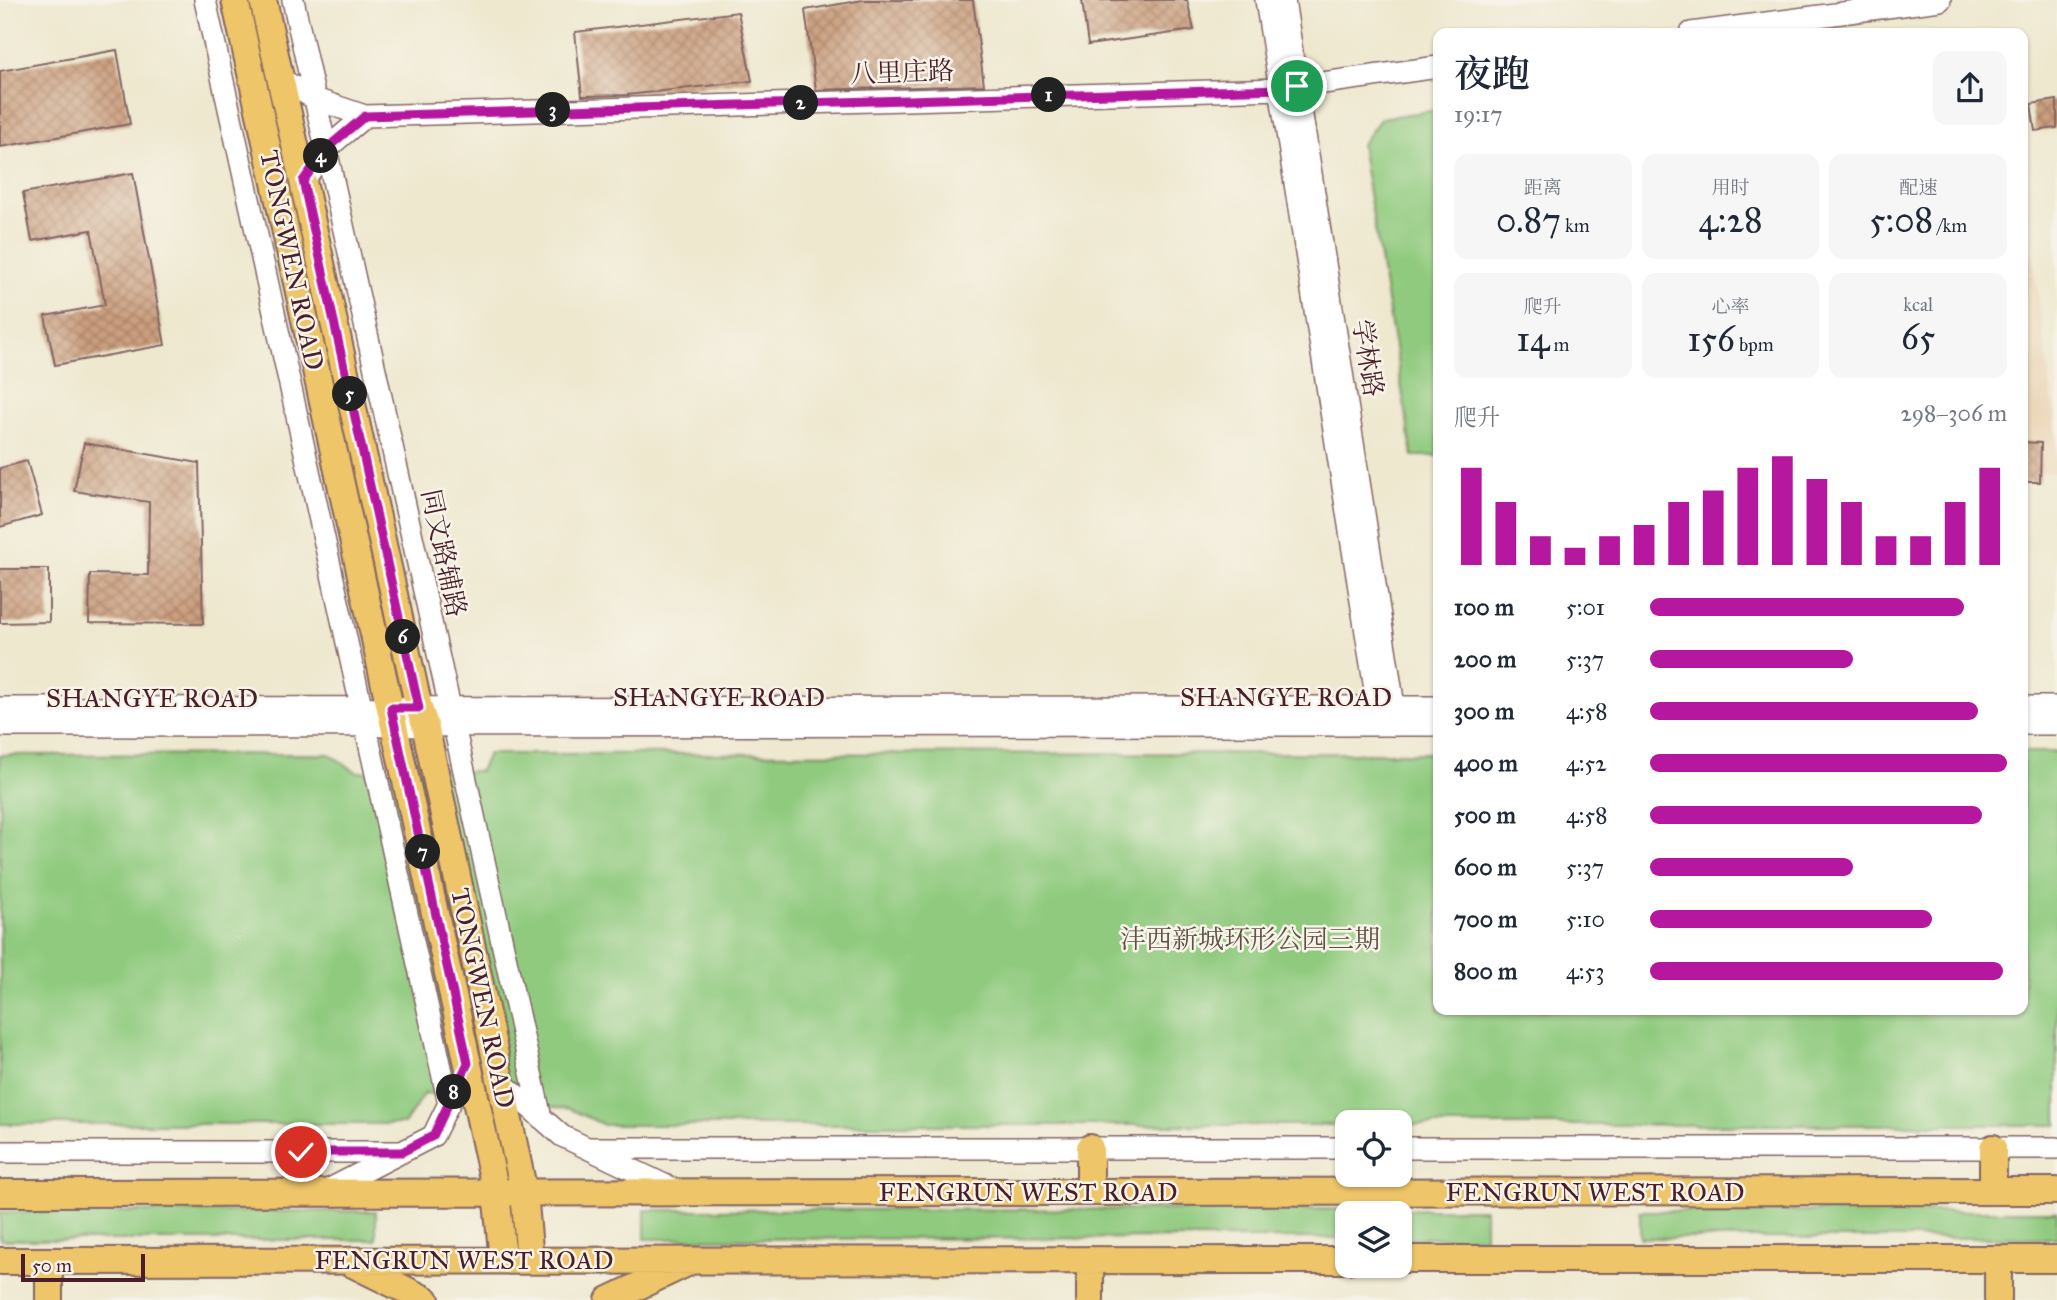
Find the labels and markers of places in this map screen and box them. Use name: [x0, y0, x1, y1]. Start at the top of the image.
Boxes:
pin: [1267, 56, 1327, 116]
pin: 1: [1032, 78, 1066, 112]
pin: 2: [784, 86, 818, 120]
pin: 3: [536, 92, 570, 128]
pin: 4: [304, 138, 338, 174]
pin: 5: [332, 376, 368, 412]
pin: 6: [386, 620, 420, 654]
pin: 7: [406, 834, 440, 870]
pin: 8: [436, 1074, 472, 1110]
pin: [271, 1122, 331, 1182]

